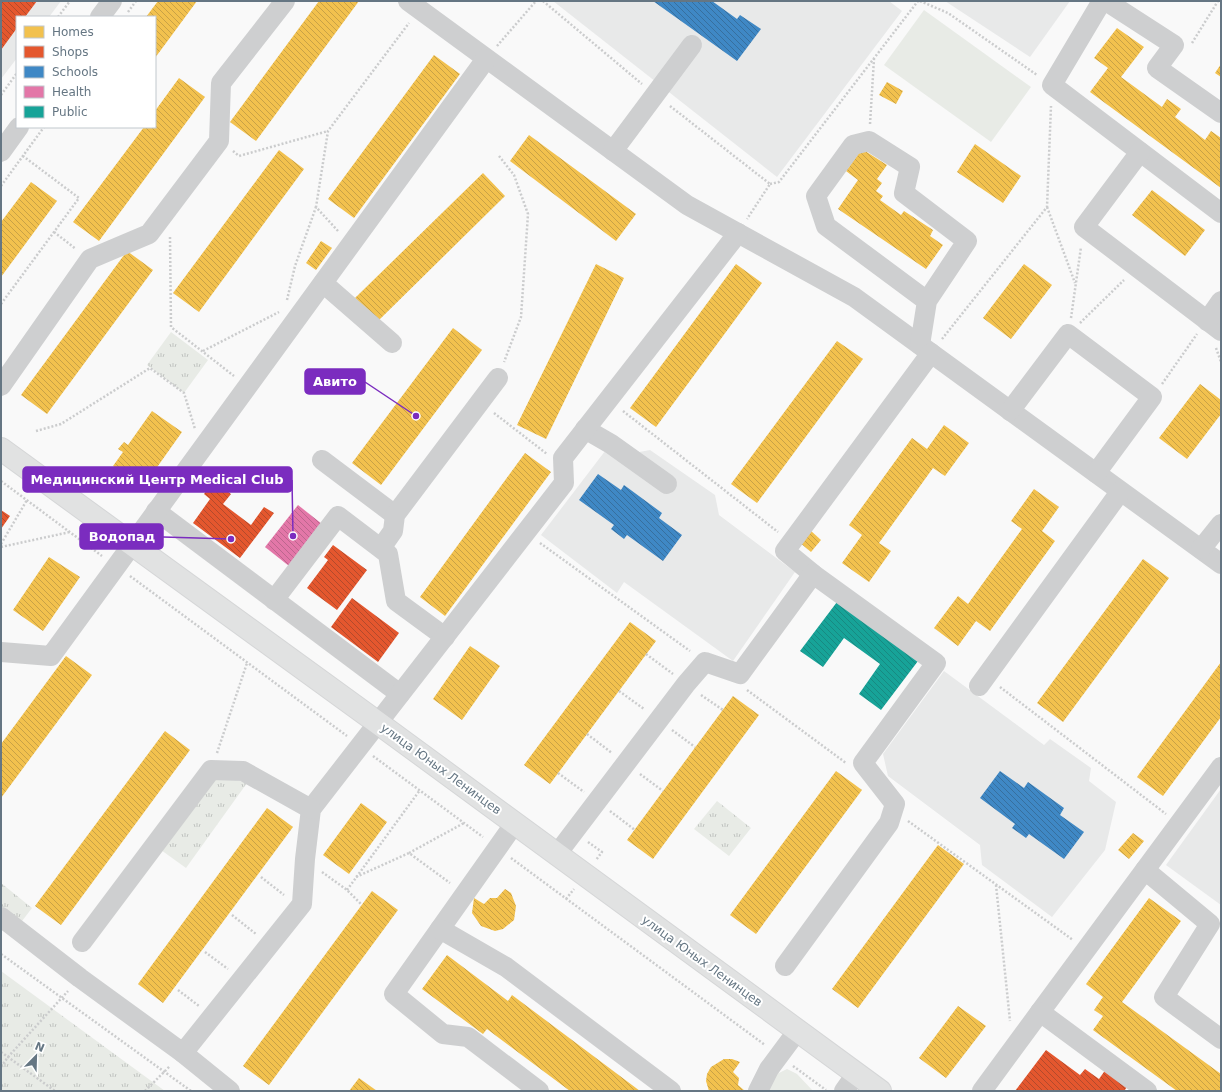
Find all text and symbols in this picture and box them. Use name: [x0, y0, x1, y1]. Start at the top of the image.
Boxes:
legend: [16, 16, 156, 128]
text: Homes: [52, 25, 94, 39]
text: Shops: [52, 45, 88, 59]
text: Schools: [52, 65, 98, 79]
text: Health: [52, 85, 91, 99]
text: Public: [52, 105, 88, 119]
callout: Авито: [305, 369, 365, 394]
text: Авито: [313, 374, 357, 389]
callout: Медицинский Центр Medical Club: [23, 467, 292, 492]
text: Медицинский Центр Medical Club: [30, 472, 284, 487]
callout: Водопад: [80, 524, 163, 549]
text: Водопад: [89, 529, 155, 544]
street label: улица Юных Ленинцев: [378, 721, 504, 817]
street label: улица Юных Ленинцев: [639, 913, 765, 1009]
north arrow: [16, 1036, 56, 1076]
text: N: [33, 1039, 46, 1055]

